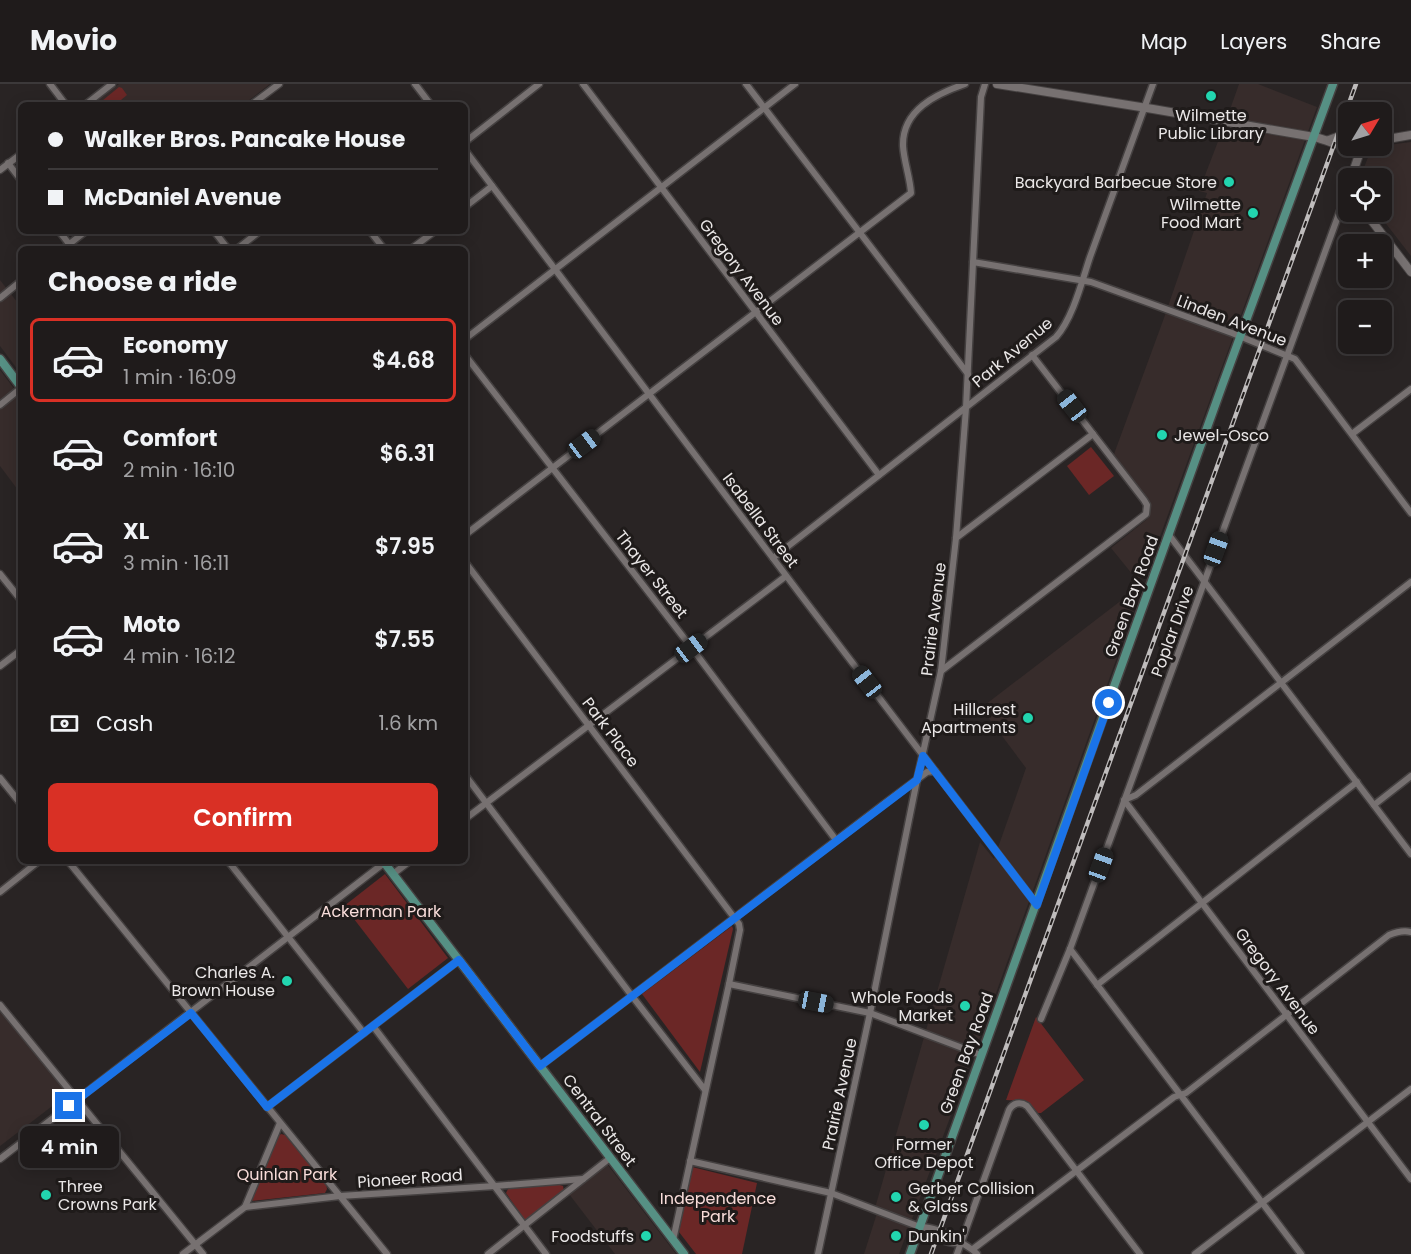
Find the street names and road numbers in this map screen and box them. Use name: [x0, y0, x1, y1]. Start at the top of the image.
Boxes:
street label: Gregory Avenue: [694, 214, 790, 331]
street label: Linden Avenue: [1173, 289, 1290, 352]
street label: Park Avenue: [967, 312, 1058, 393]
street label: Isabella Street: [717, 468, 804, 573]
street label: Thayer Street: [610, 526, 693, 623]
street label: Green Bay Road: [1099, 532, 1164, 660]
street label: Prairie Avenue: [915, 561, 952, 677]
street label: Poplar Drive: [1145, 582, 1200, 680]
street label: Park Place: [577, 693, 645, 772]
street label: Gregory Avenue: [1230, 923, 1326, 1040]
street label: Green Bay Road: [934, 989, 999, 1117]
street label: Prairie Avenue: [816, 1036, 863, 1152]
street label: Central Street: [557, 1069, 642, 1171]
street label: Pioneer Road: [357, 1163, 463, 1194]

